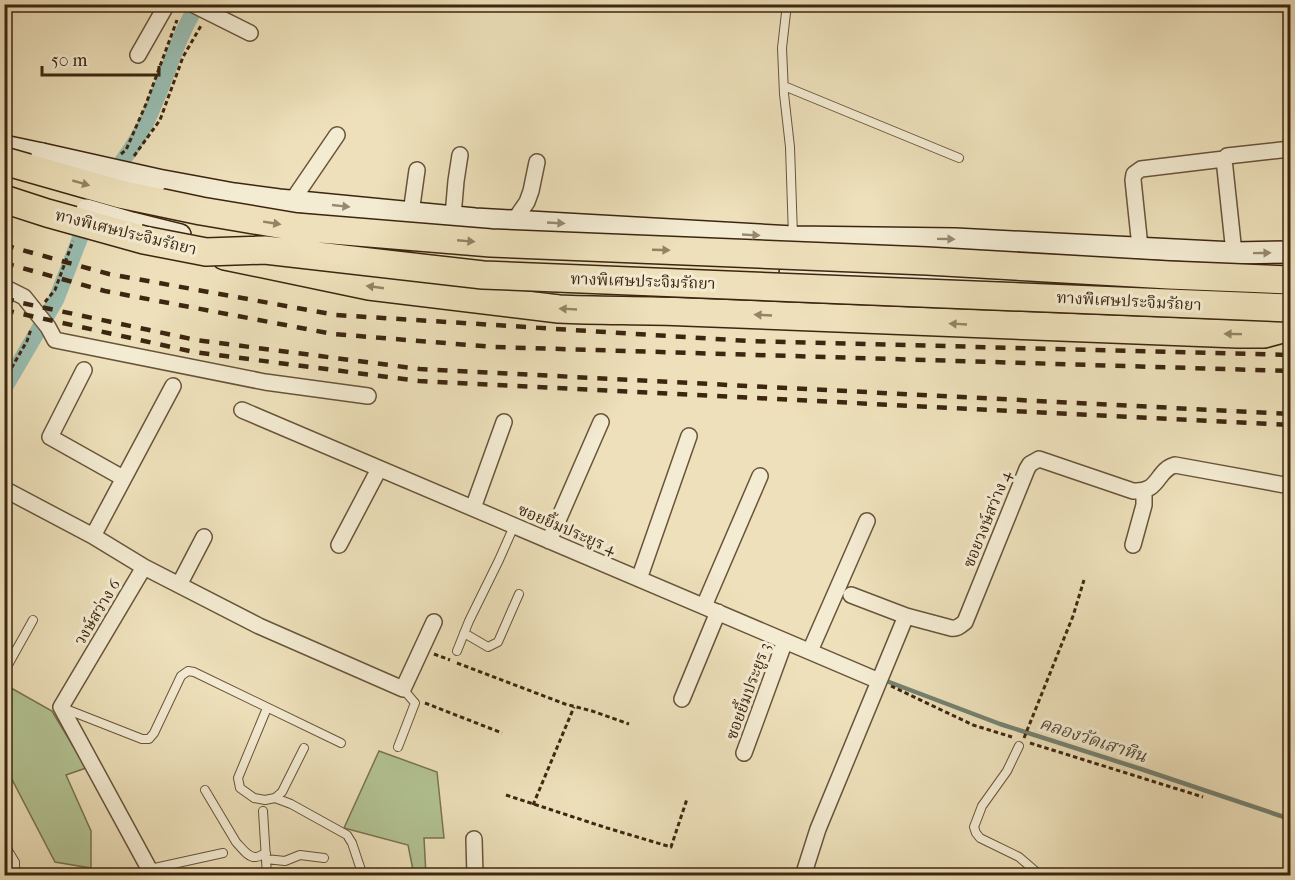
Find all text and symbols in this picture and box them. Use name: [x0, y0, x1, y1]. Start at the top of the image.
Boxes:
scale bar: [42, 39, 159, 77]
text: 50 m: [51, 50, 88, 71]
one-way arrow: [72, 179, 90, 188]
one-way arrow: [331, 201, 350, 211]
street label: ทางพิเศษประจิมรัถยา: [53, 205, 199, 259]
one-way arrow: [262, 218, 281, 227]
one-way arrow: [547, 219, 566, 228]
one-way arrow: [741, 230, 760, 239]
one-way arrow: [936, 234, 955, 244]
one-way arrow: [456, 236, 475, 246]
one-way arrow: [651, 245, 670, 255]
one-way arrow: [1253, 248, 1272, 257]
street label: ทางพิเศษประจิมรัถยา: [570, 269, 716, 293]
one-way arrow: [365, 282, 384, 291]
street label: ทางพิเศษประจิมรัถยา: [1056, 288, 1202, 314]
one-way arrow: [559, 305, 578, 314]
one-way arrow: [754, 311, 773, 320]
one-way arrow: [949, 320, 968, 329]
one-way arrow: [1223, 329, 1242, 339]
street label: ซอยวงษ์สว่าง 4: [959, 467, 1015, 570]
street label: ซอยยิ้มประยูร 4: [515, 498, 620, 559]
street label: วงษ์สว่าง 6: [70, 575, 124, 648]
street label: ซอยยิ้มประยูร 3: [720, 639, 775, 742]
water label: คลองวัดเสาหิน: [1037, 713, 1149, 767]

